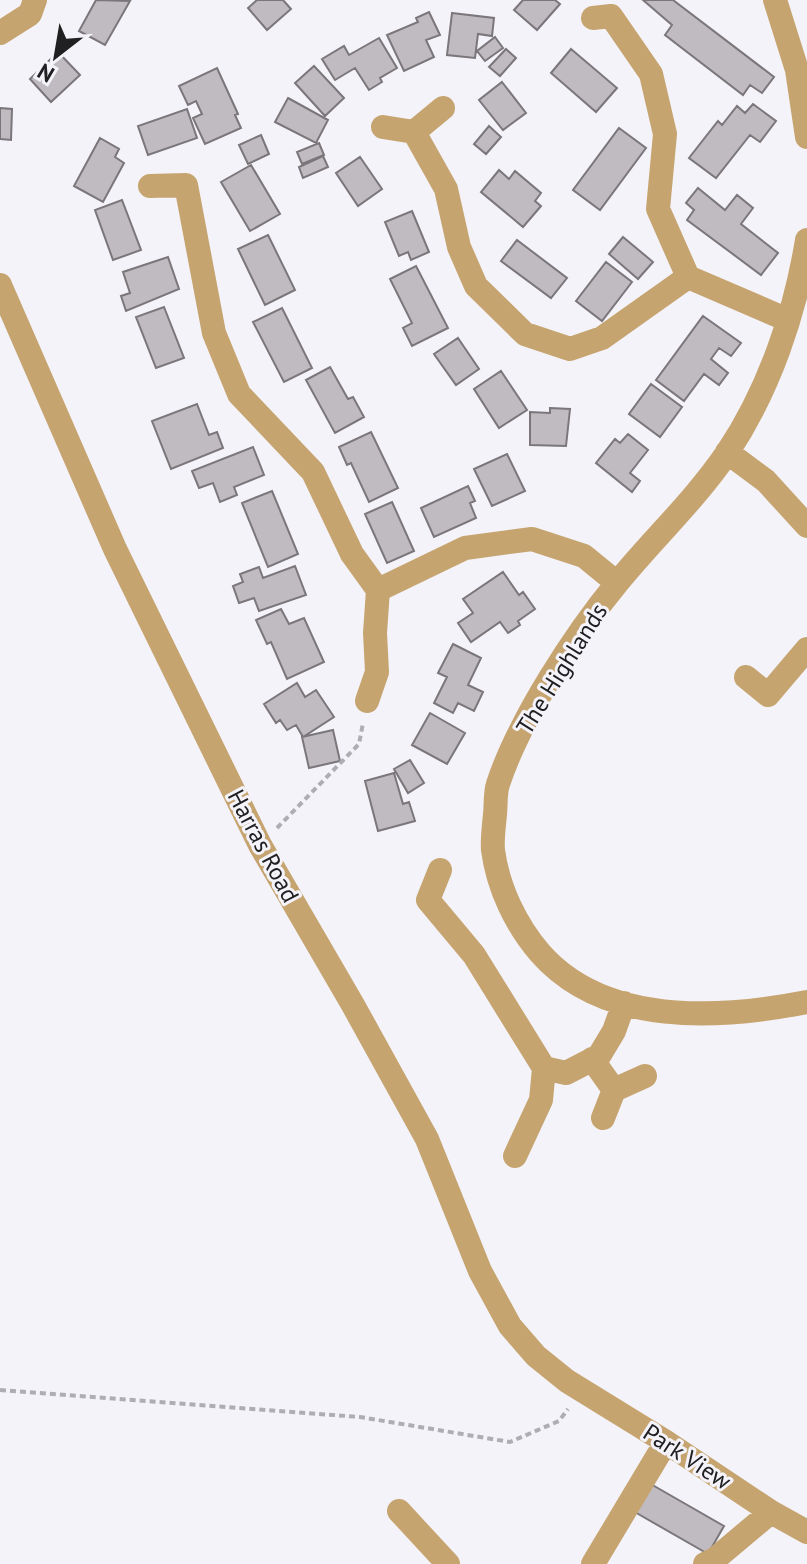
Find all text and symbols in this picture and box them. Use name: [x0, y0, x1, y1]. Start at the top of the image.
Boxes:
north arrow: [16, 16, 96, 96]
text: N: [32, 57, 59, 89]
street label: The Highlands: [509, 597, 614, 740]
street label: Harras Road: [221, 784, 306, 908]
street label: Park View: [637, 1417, 737, 1497]

